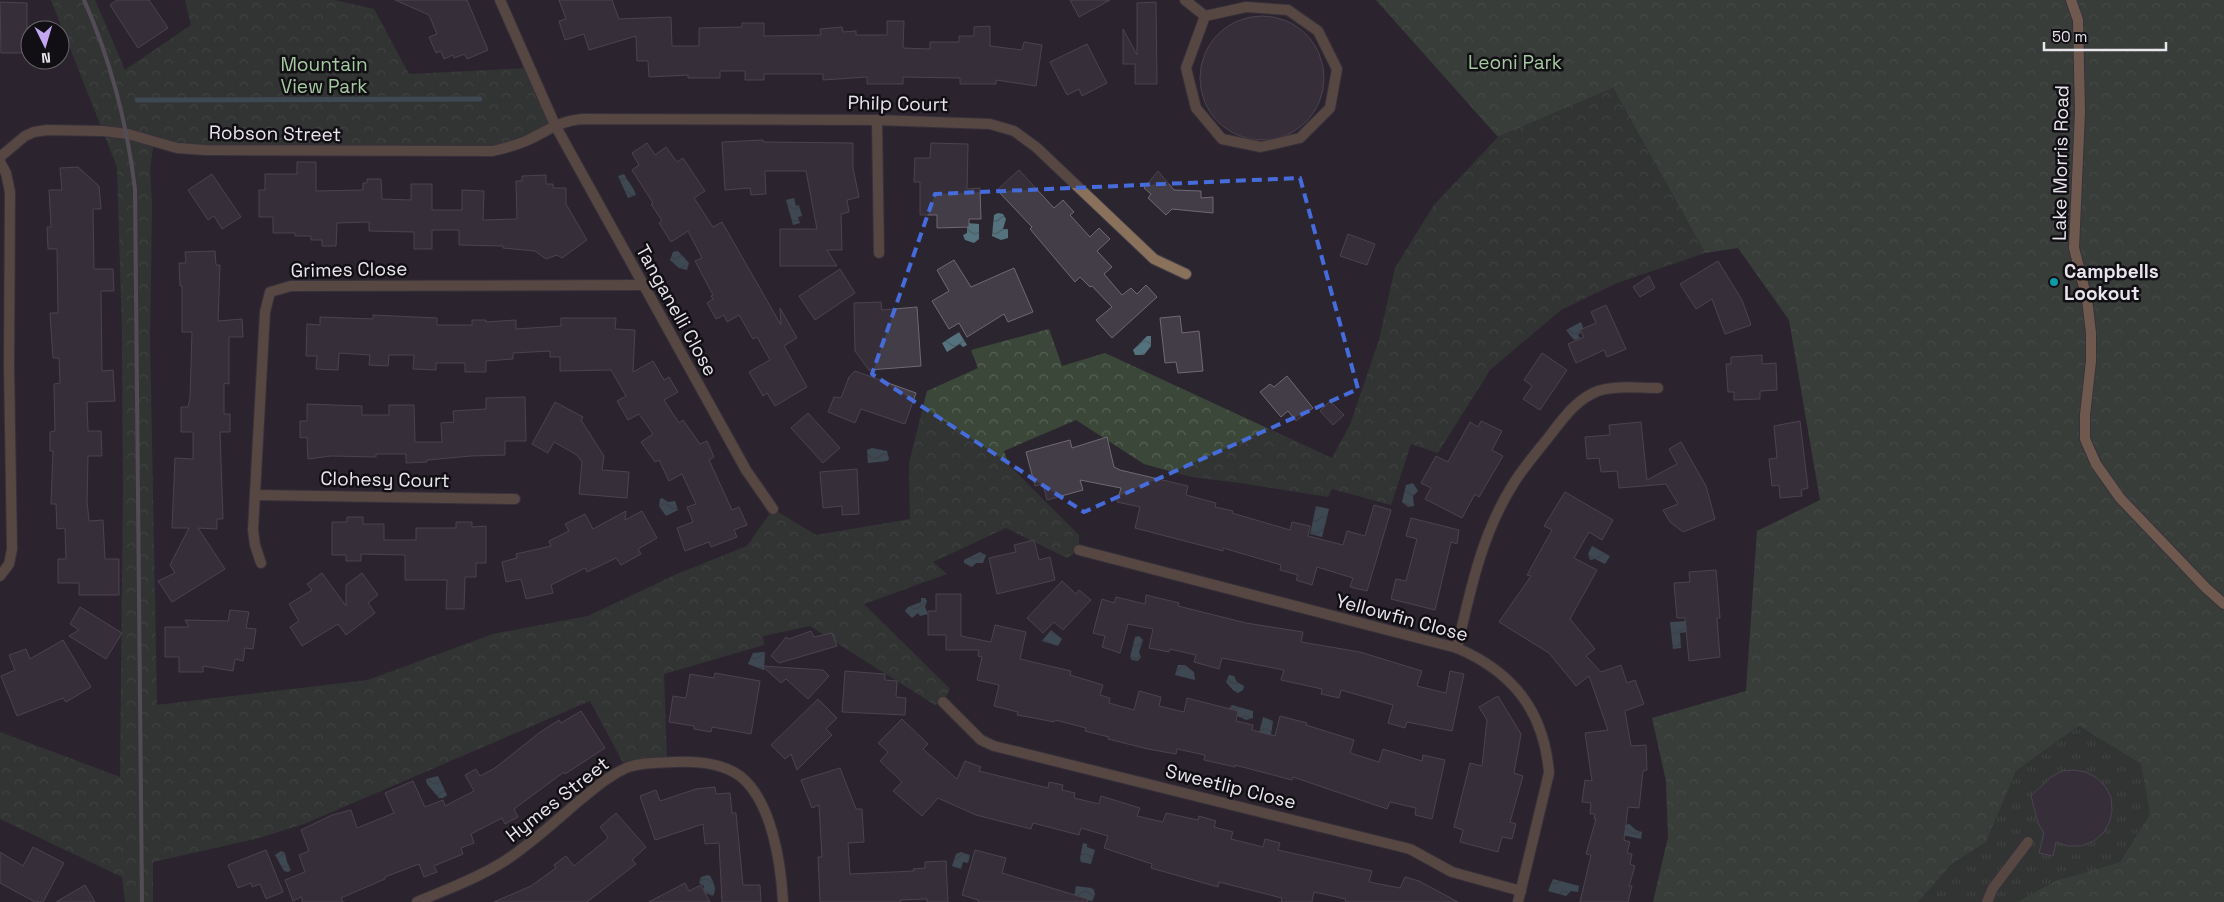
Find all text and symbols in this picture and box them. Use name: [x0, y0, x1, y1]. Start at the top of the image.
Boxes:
north arrow: [20, 20, 70, 70]
scale bar: [2044, 20, 2166, 52]
text: 50 m: [2052, 27, 2087, 46]
text: N: [41, 49, 52, 67]
park label: Leoni Park: [1468, 50, 1562, 75]
park label: Mountain View Park: [280, 52, 368, 99]
street label: Lake Morris Road: [2047, 85, 2074, 241]
street label: Philp Court: [847, 90, 949, 117]
street label: Robson Street: [209, 120, 341, 147]
street label: Tanganelli Close: [630, 240, 723, 381]
street label: Grimes Close: [290, 256, 408, 283]
place label: Campbells Lookout: [2064, 259, 2159, 306]
marker: Campbells Lookout: [2048, 276, 2060, 288]
street label: Clohesy Court: [320, 466, 450, 493]
street label: Yellowfin Close: [1333, 588, 1471, 647]
street label: Hymes Street: [501, 751, 614, 848]
street label: Sweetlip Close: [1163, 758, 1299, 815]

